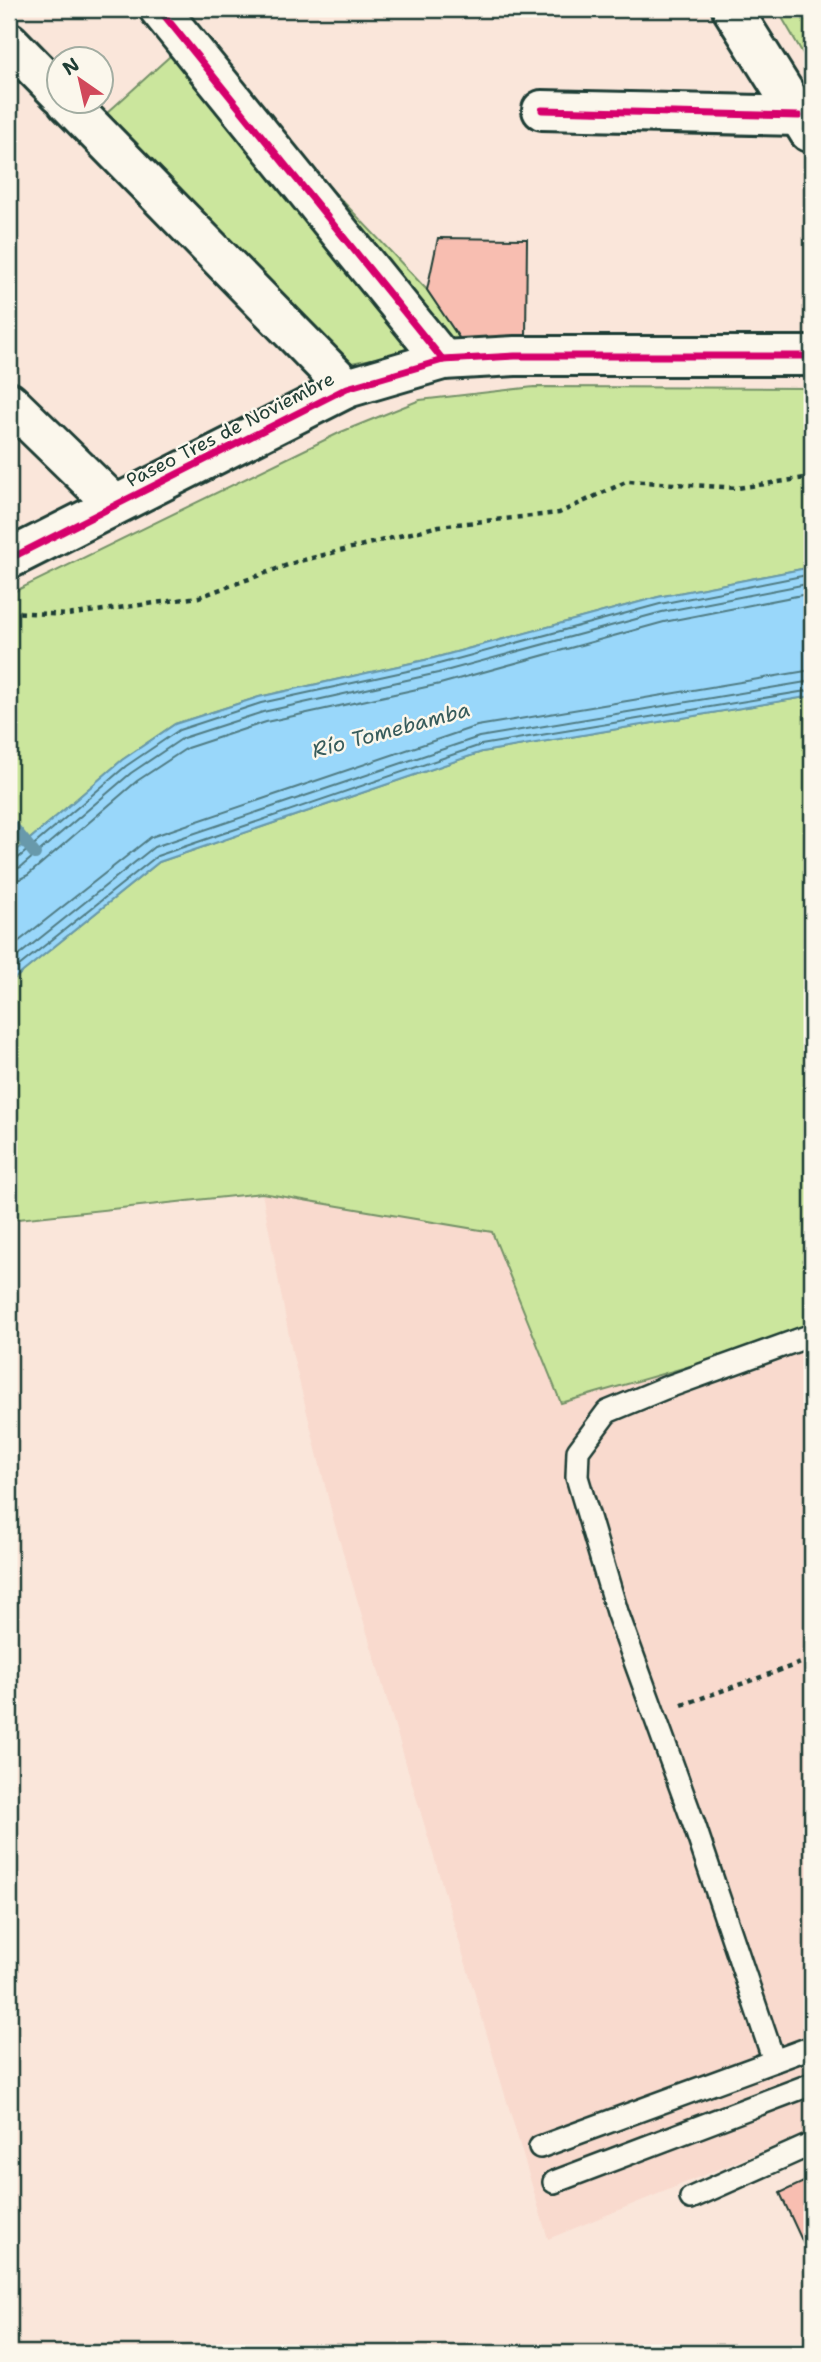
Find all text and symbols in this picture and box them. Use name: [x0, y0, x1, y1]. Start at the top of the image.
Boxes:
north arrow: [46, 46, 116, 116]
text: N: [58, 52, 84, 81]
street label: Paseo Tres de Noviembre: [122, 366, 338, 493]
water label: Río Tomebamba: [309, 695, 473, 765]

